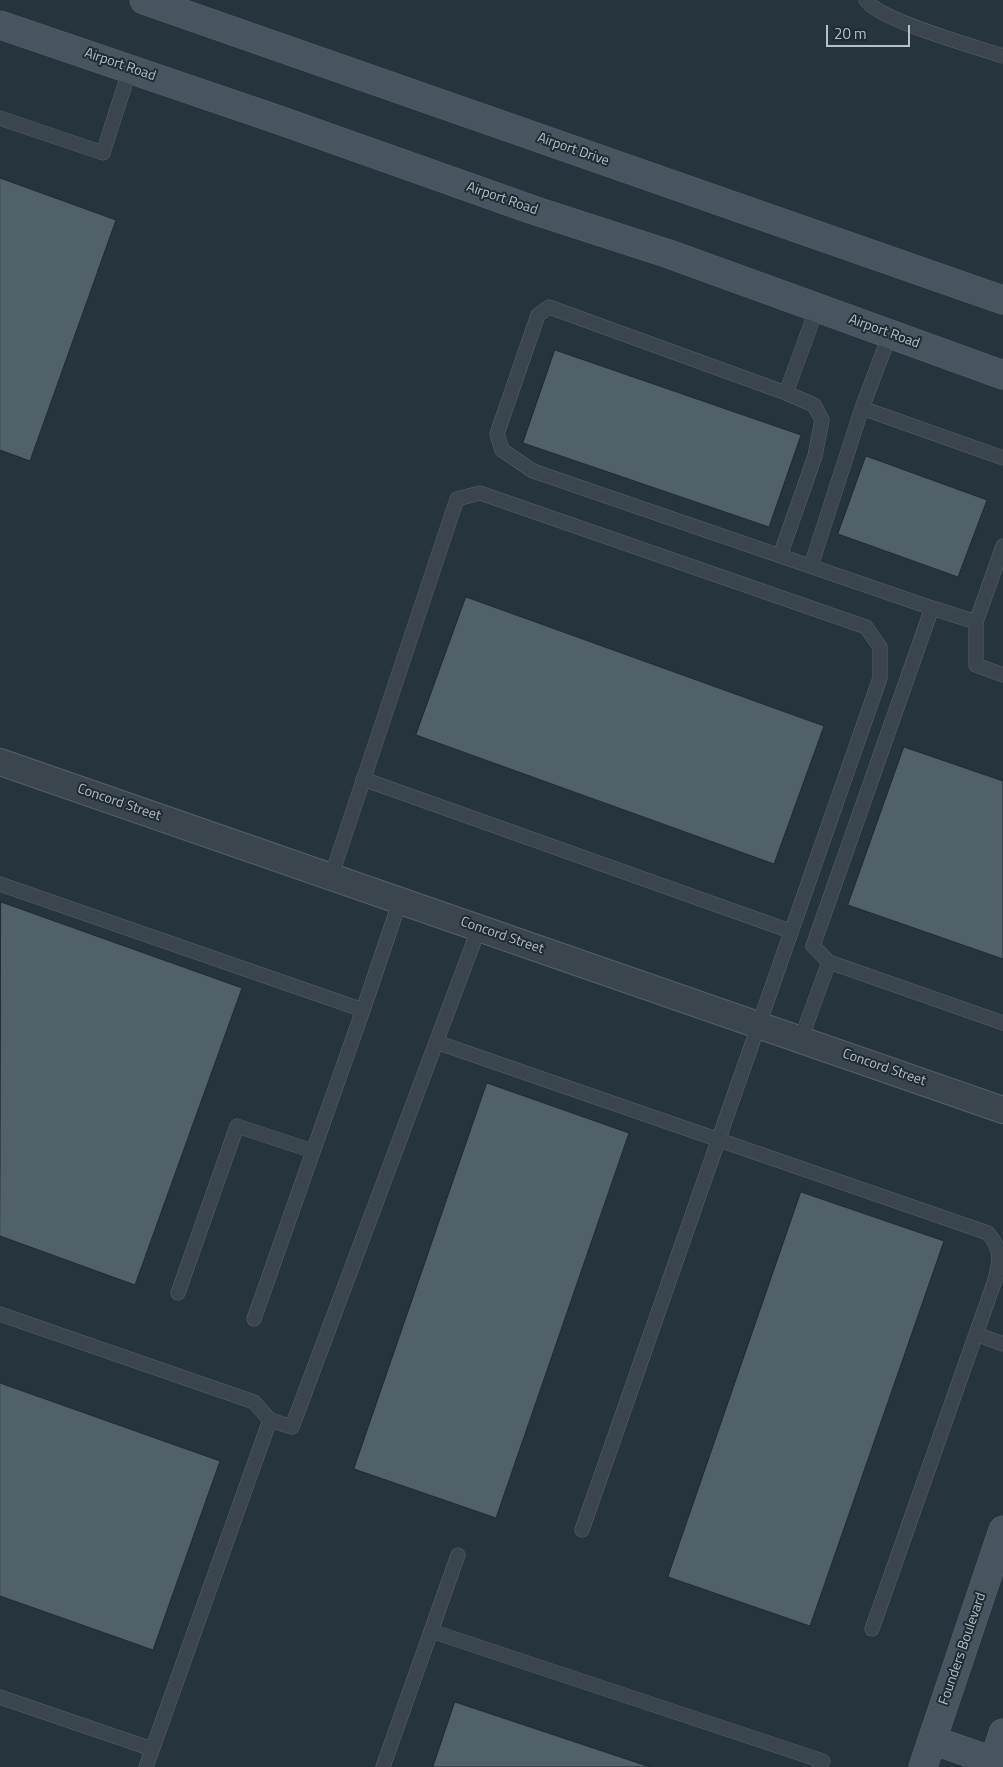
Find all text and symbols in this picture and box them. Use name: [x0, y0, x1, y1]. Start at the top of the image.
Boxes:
scale bar: [828, 15, 912, 47]
text: 20 m: [834, 22, 867, 45]
street label: Airport Road: [82, 45, 158, 85]
street label: Airport Drive: [535, 130, 611, 170]
street label: Airport Road: [464, 179, 540, 219]
street label: Airport Road: [846, 311, 922, 353]
street label: Concord Street: [75, 781, 163, 825]
street label: Concord Street: [458, 914, 546, 958]
street label: Concord Street: [840, 1046, 928, 1090]
street label: Founders Boulevard: [936, 1591, 990, 1707]

